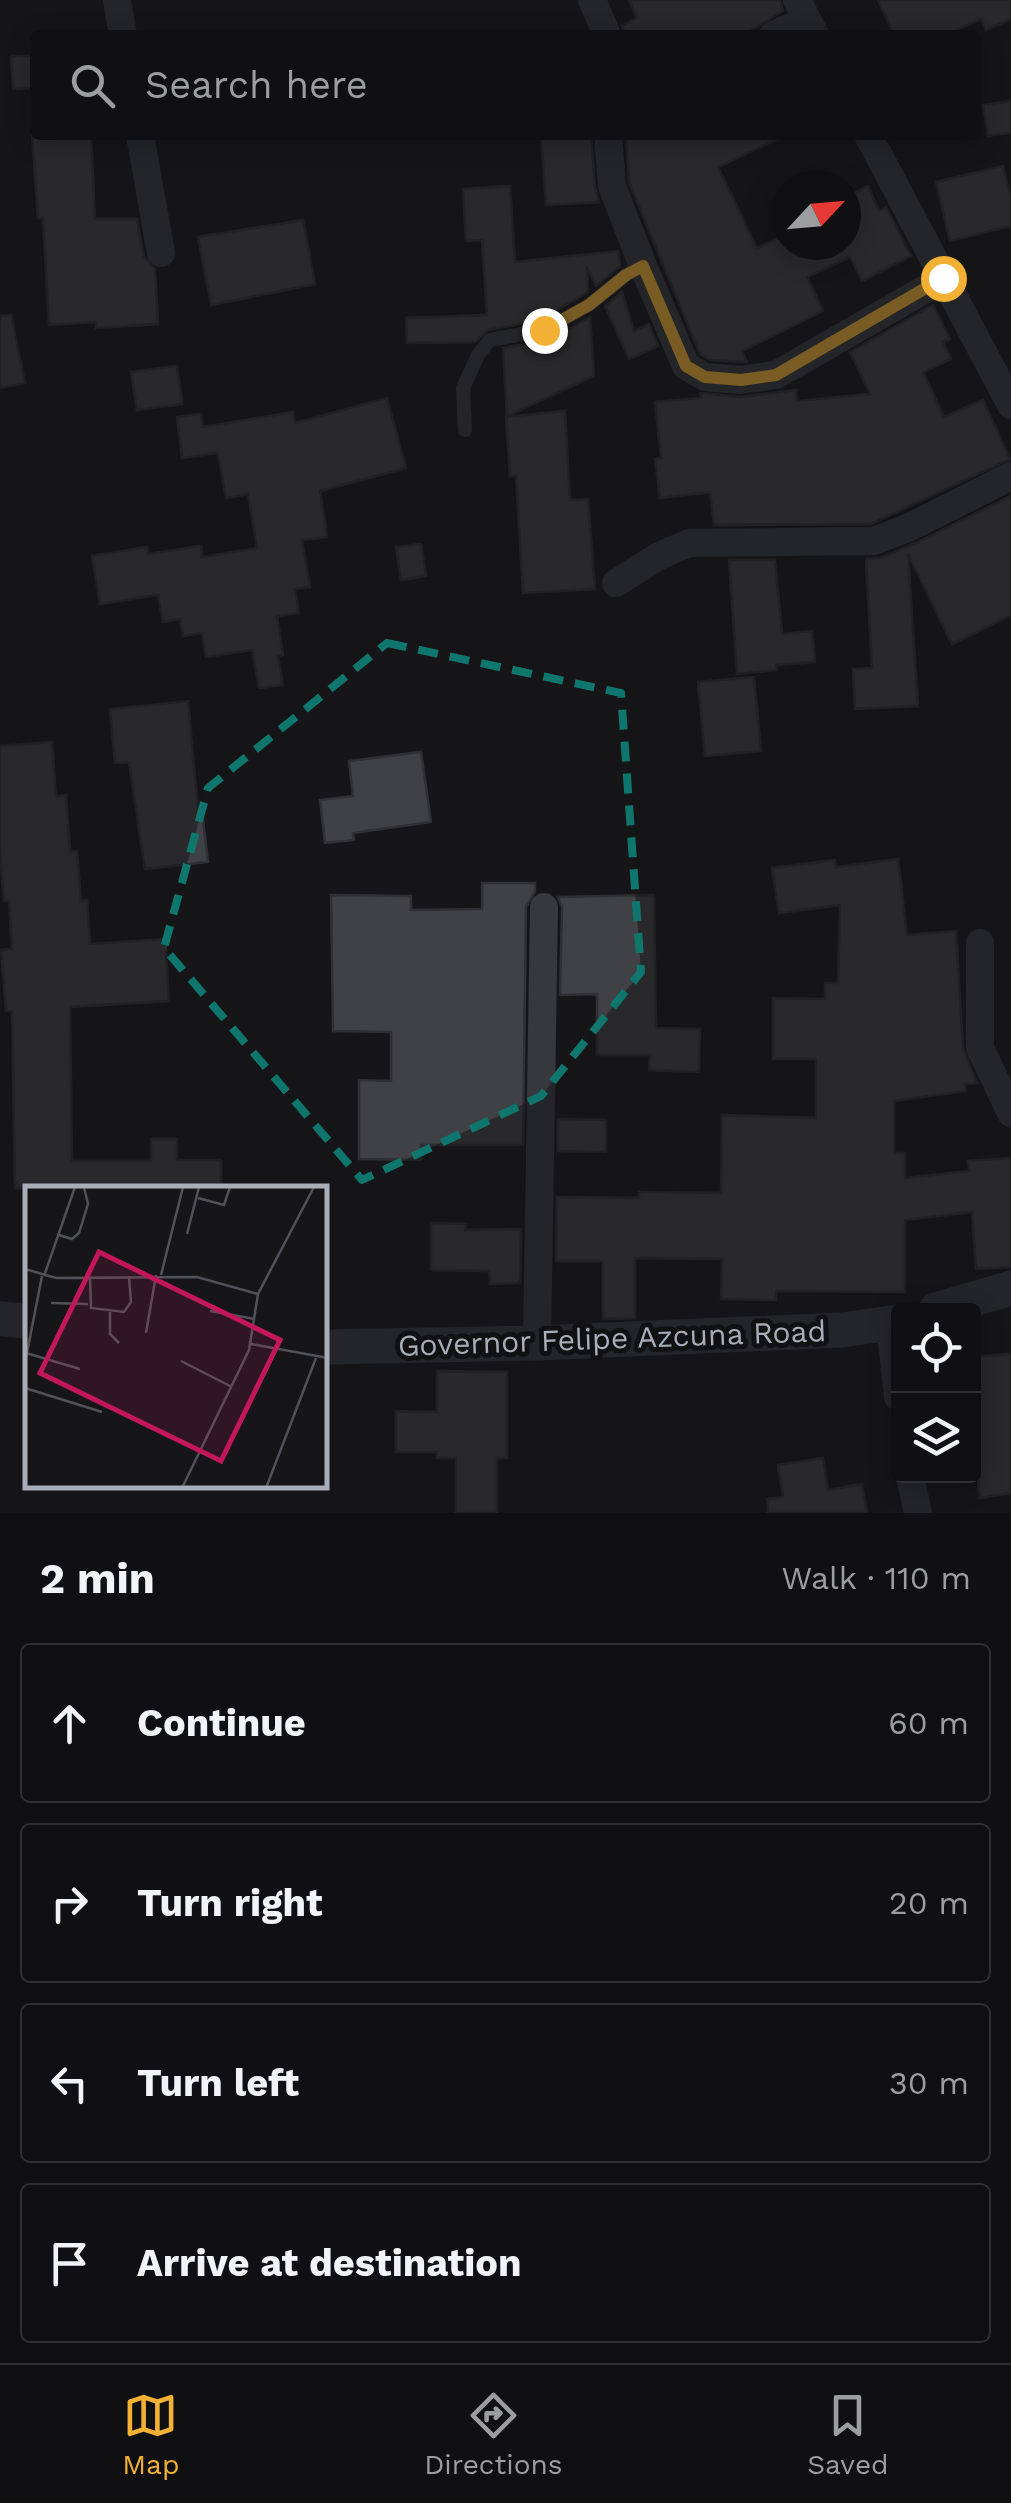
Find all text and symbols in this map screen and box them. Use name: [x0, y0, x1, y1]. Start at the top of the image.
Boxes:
search box: [30, 30, 981, 140]
icon: search: [65, 58, 120, 113]
text: Search here: [145, 63, 368, 107]
north arrow: [771, 170, 861, 260]
route start: [921, 256, 967, 302]
route end: [522, 308, 568, 354]
inset map: [25, 1186, 328, 1488]
map controls: [891, 1303, 981, 1483]
button: locate: [891, 1303, 981, 1393]
street label: Governor Felipe Azcuna Road: [397, 1313, 827, 1363]
button: layers: [891, 1393, 981, 1483]
text: 2 min: [40, 1554, 155, 1603]
text: Walk · 110 m: [781, 1559, 971, 1597]
icon: ahead: [42, 1696, 97, 1751]
text: Continue: [137, 1701, 306, 1745]
text: 60 m: [888, 1704, 969, 1742]
icon: right: [42, 1876, 97, 1931]
text: Turn right: [137, 1881, 323, 1925]
text: 20 m: [889, 1884, 969, 1922]
icon: left: [42, 2056, 97, 2111]
text: Turn left: [137, 2061, 299, 2105]
text: 30 m: [889, 2064, 969, 2102]
icon: arrive: [42, 2236, 97, 2291]
text: Arrive at destination: [137, 2241, 522, 2285]
tab: Map: [122, 2388, 180, 2481]
tab: Directions: [424, 2388, 563, 2481]
tab: Saved: [807, 2388, 889, 2481]

